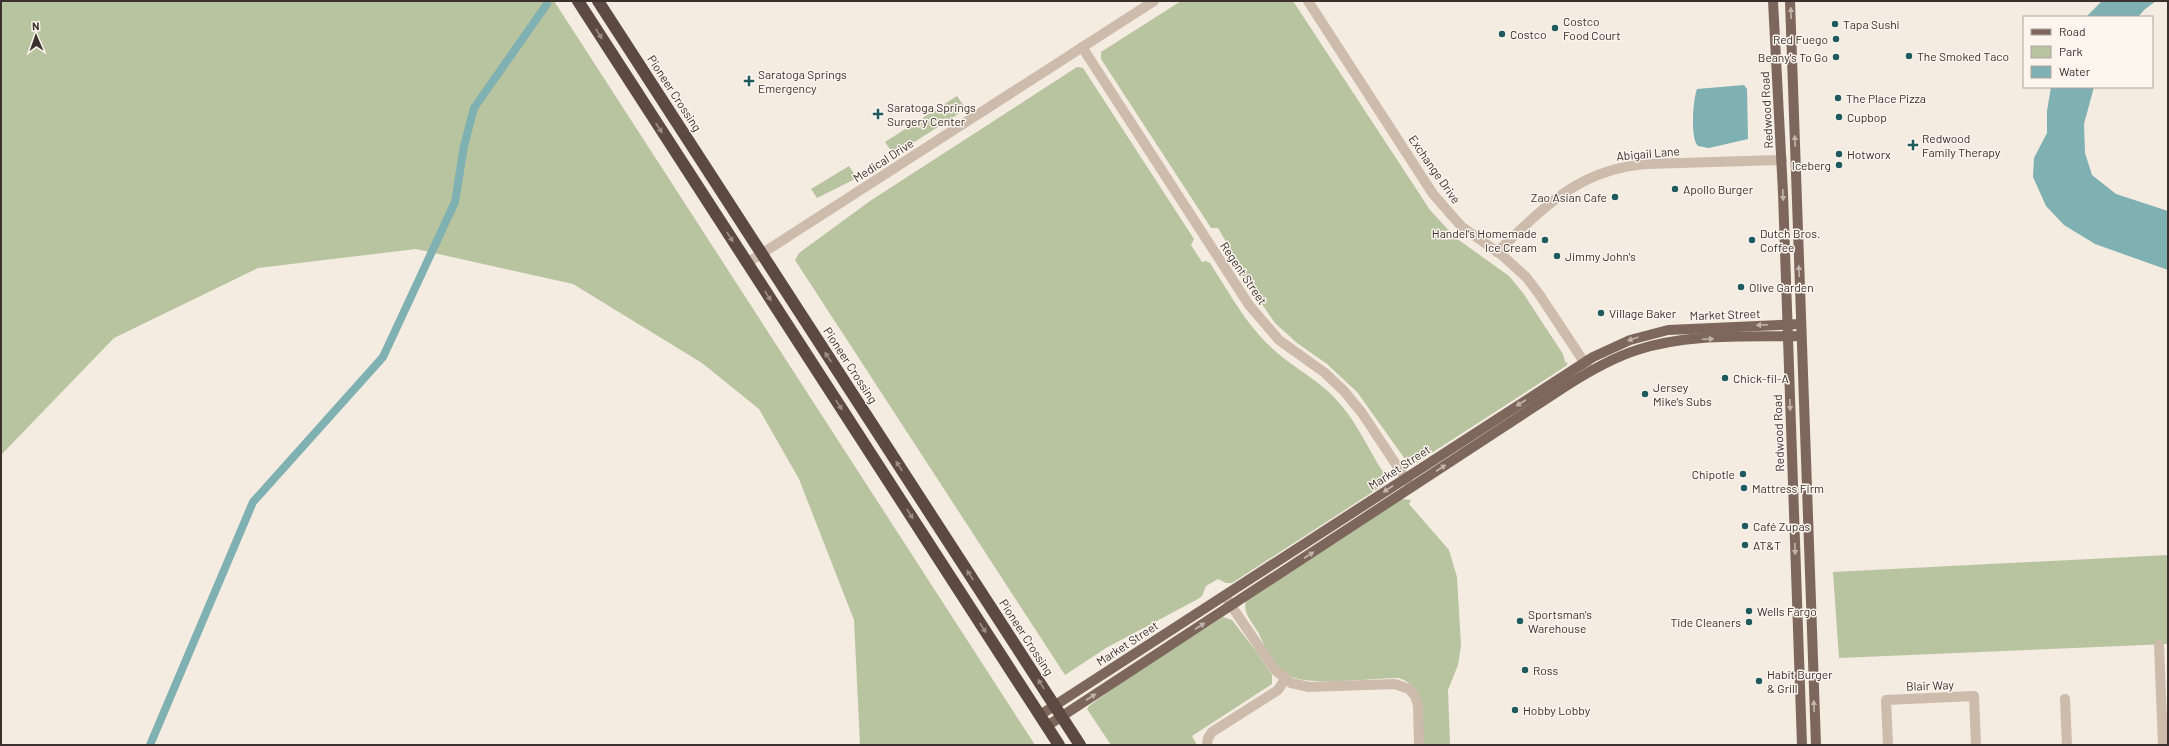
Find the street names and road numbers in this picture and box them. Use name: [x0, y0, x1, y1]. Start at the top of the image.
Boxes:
street label: Pioneer Crossing: [645, 52, 705, 134]
street label: Redwood Road: [1757, 71, 1775, 149]
street label: Exchange Drive: [1406, 132, 1464, 206]
street label: Medical Drive: [850, 135, 916, 185]
street label: Abigail Lane: [1616, 143, 1680, 163]
street label: Regent Street: [1218, 239, 1270, 307]
street label: Market Street: [1689, 306, 1761, 322]
street label: Pioneer Crossing: [821, 324, 881, 406]
street label: Redwood Road: [1770, 394, 1786, 472]
street label: Market Street: [1366, 442, 1432, 492]
street label: Pioneer Crossing: [997, 596, 1057, 678]
street label: Market Street: [1094, 618, 1160, 668]
street label: Blair Way: [1906, 677, 1955, 693]

